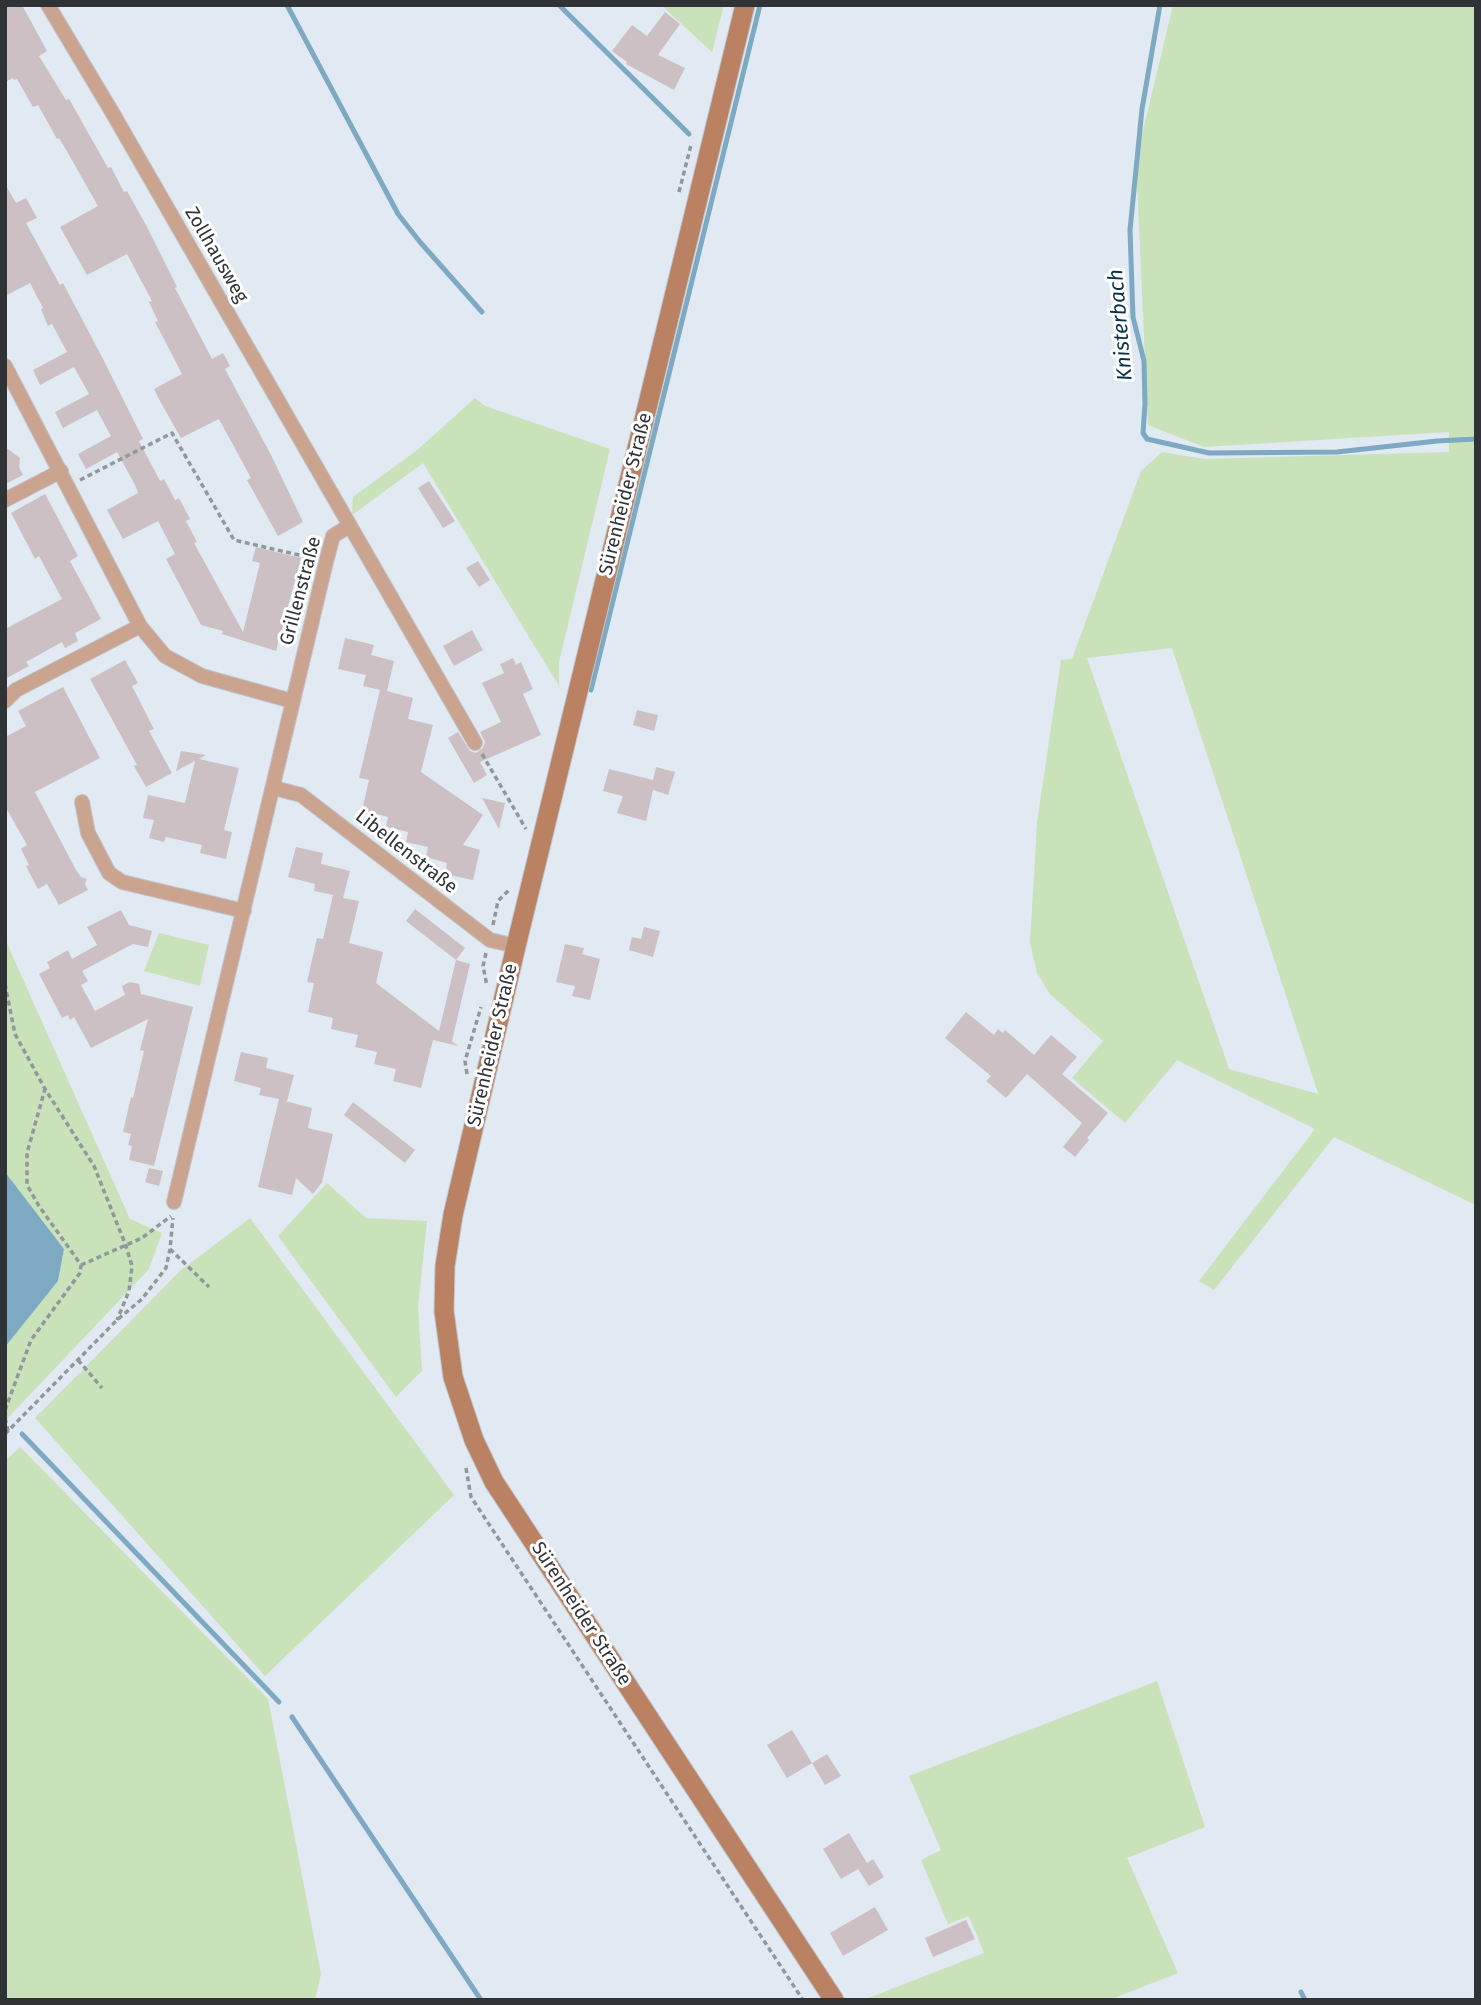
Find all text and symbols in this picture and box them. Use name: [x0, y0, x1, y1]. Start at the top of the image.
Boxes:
street label: Zollhausweg: [179, 203, 253, 307]
water label: Knisterbach: [1104, 268, 1138, 382]
street label: Sürenheider Straße: [595, 410, 657, 578]
street label: Grillenstraße: [276, 534, 326, 648]
street label: Libellenstraße: [350, 805, 462, 899]
street label: Sürenheider Straße: [463, 961, 523, 1129]
street label: Sürenheider Straße: [526, 1538, 636, 1690]

